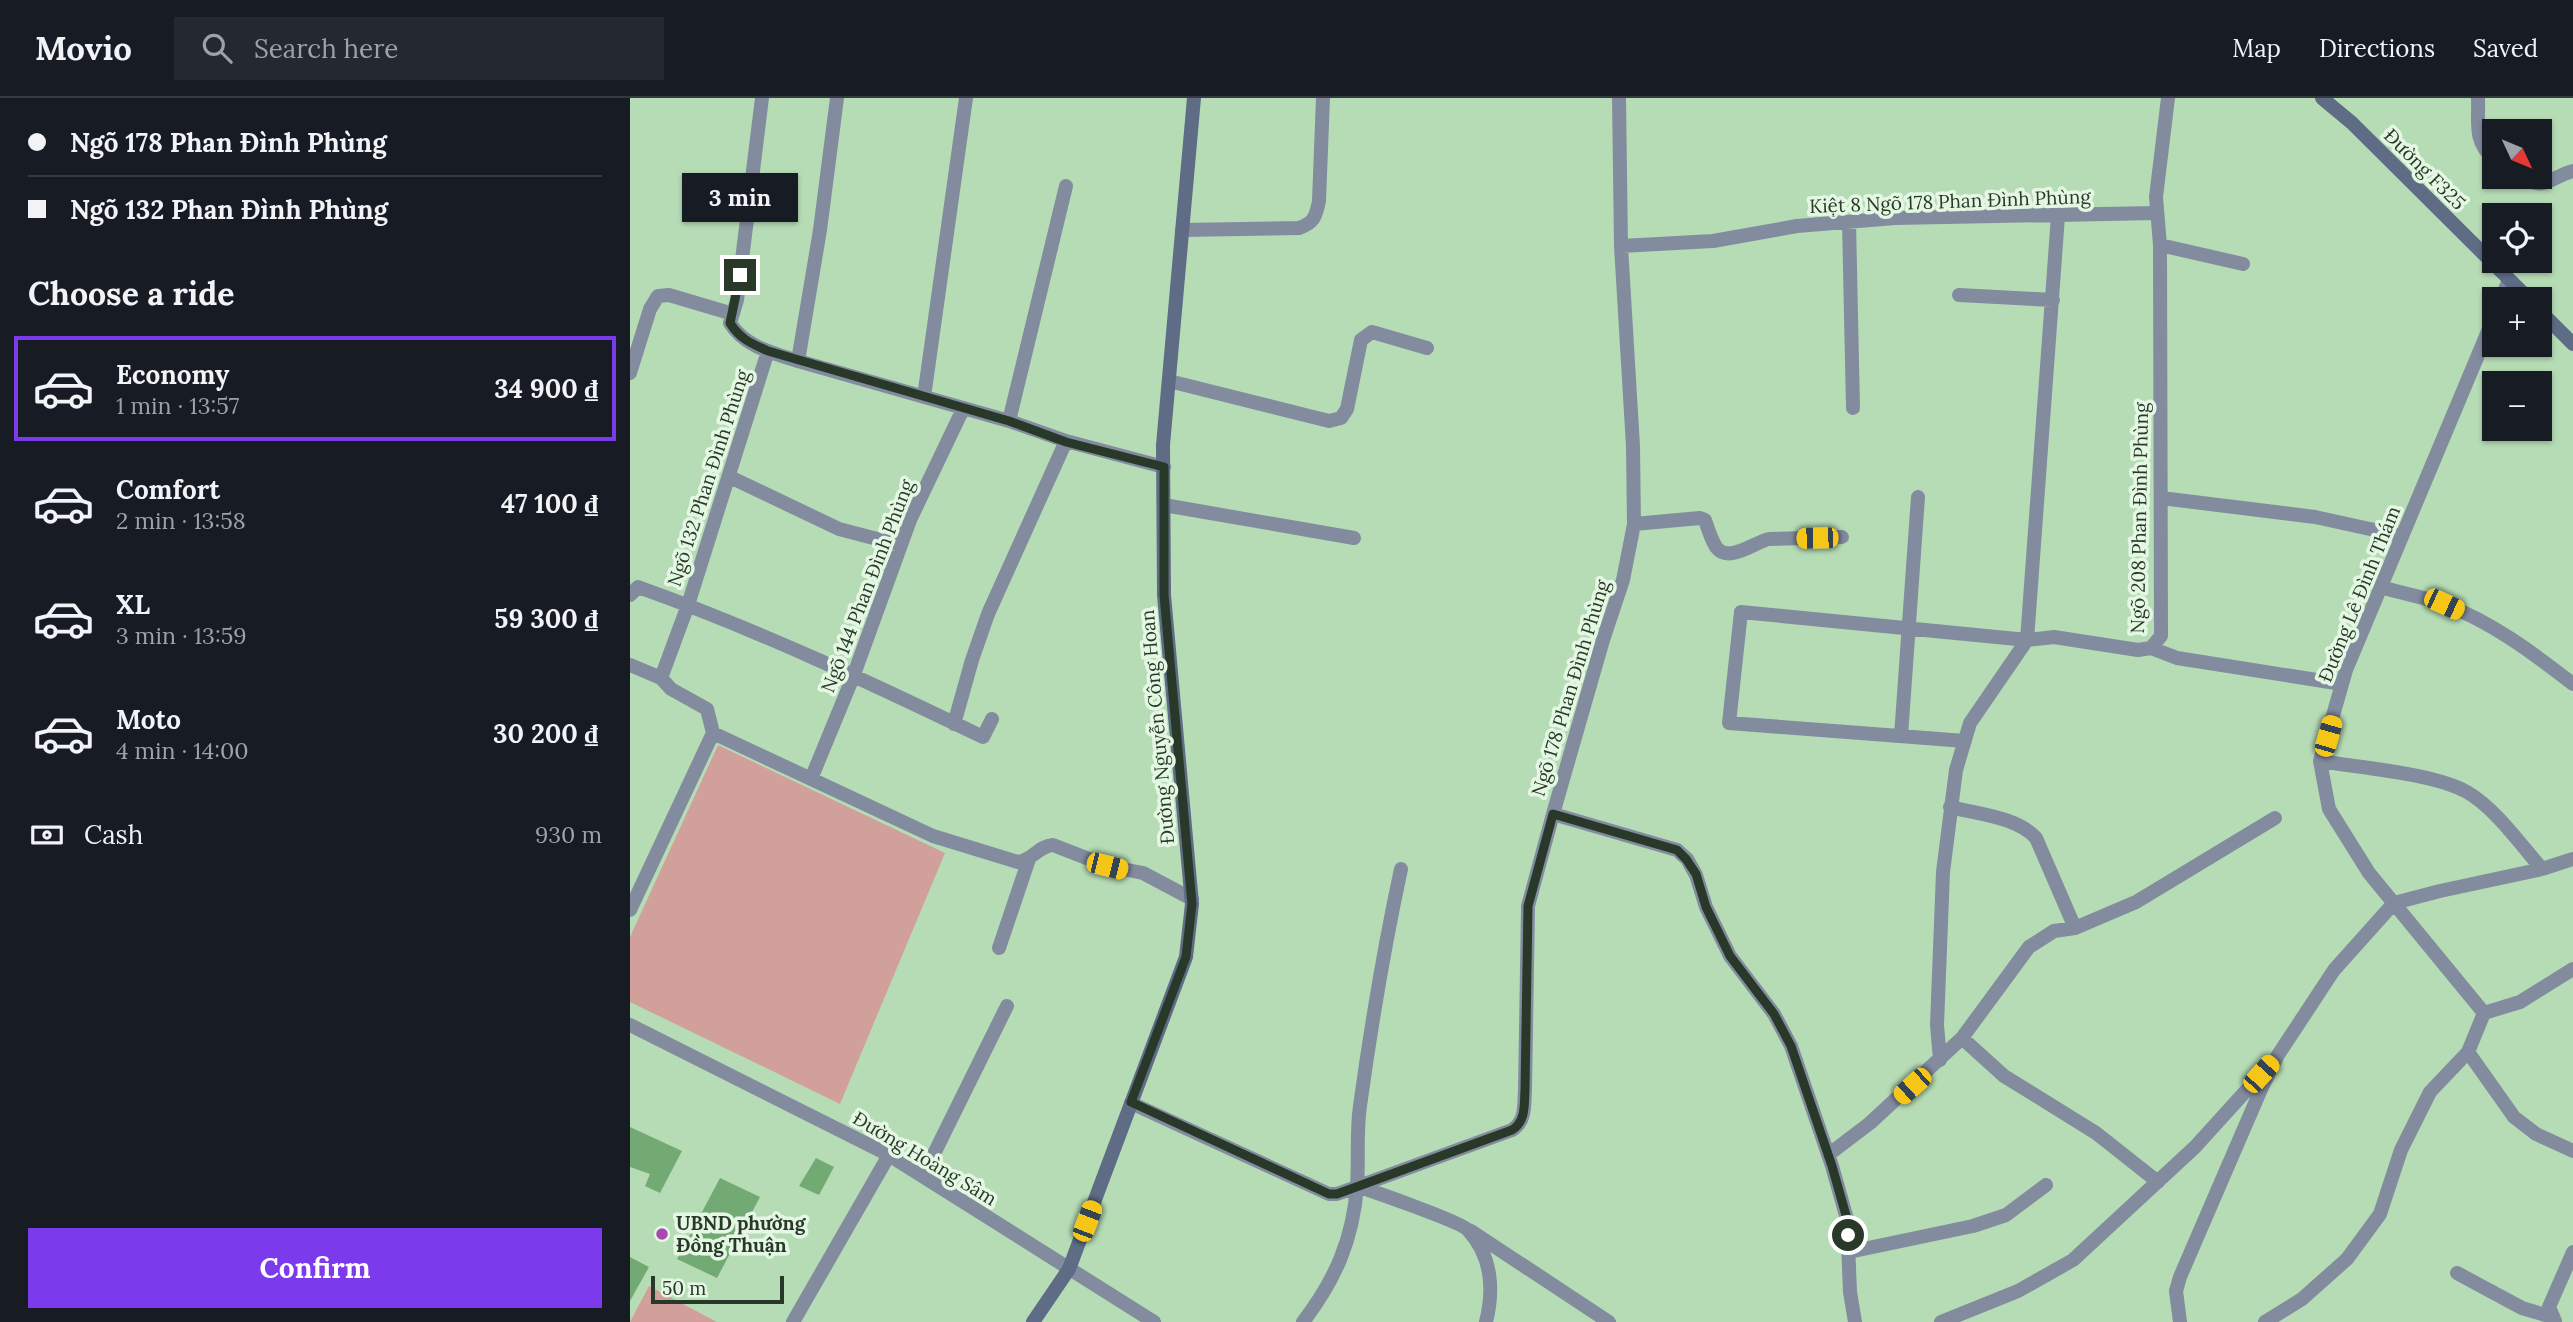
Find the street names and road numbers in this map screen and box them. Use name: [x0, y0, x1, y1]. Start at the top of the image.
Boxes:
street label: Đường F325: [2379, 123, 2471, 215]
street label: Kiệt 8 Ngõ 178 Phan Đình Phùng: [1809, 184, 2092, 218]
street label: Ngõ 132 Phan Đình Phùng: [662, 366, 755, 589]
street label: Ngõ 208 Phan Đình Phùng: [2125, 402, 2153, 634]
street label: Ngõ 144 Phan Đình Phùng: [815, 476, 919, 696]
street label: Đường Lê Đình Thám: [2313, 502, 2405, 685]
street label: Ngõ 178 Phan Đình Phùng: [1526, 576, 1615, 799]
street label: Đường Nguyễn Công Hoan: [1135, 609, 1179, 845]
street label: Đường Hoàng Sâm: [849, 1106, 1001, 1210]

